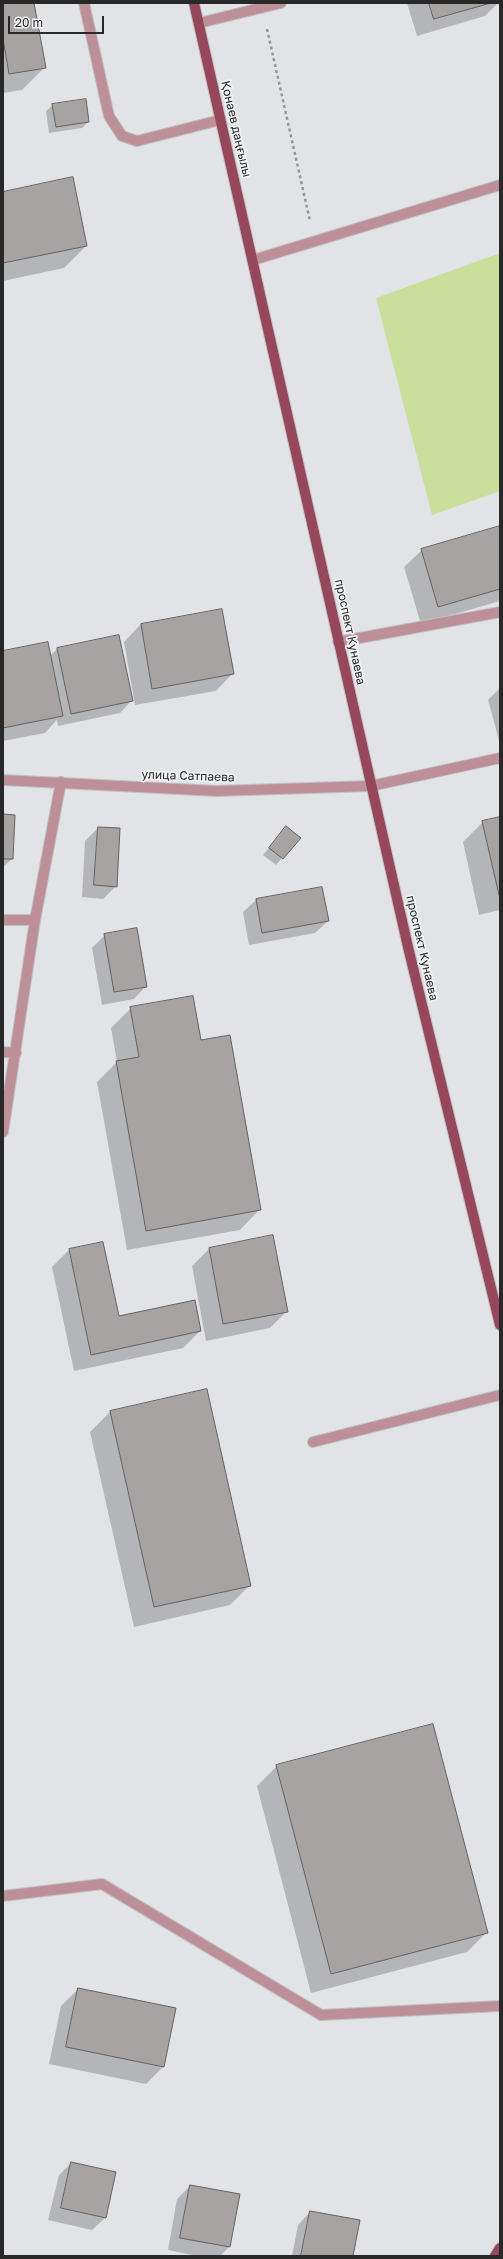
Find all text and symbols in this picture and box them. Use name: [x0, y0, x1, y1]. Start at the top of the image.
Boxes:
scale bar: [10, 8, 106, 34]
text: 20 m: [15, 15, 43, 30]
street label: Қонаев даңғылы: [218, 79, 254, 179]
street label: проспект Кунаева: [332, 578, 368, 686]
street label: улица Сатпаева: [141, 767, 235, 785]
street label: проспект Кунаева: [403, 894, 441, 1002]

